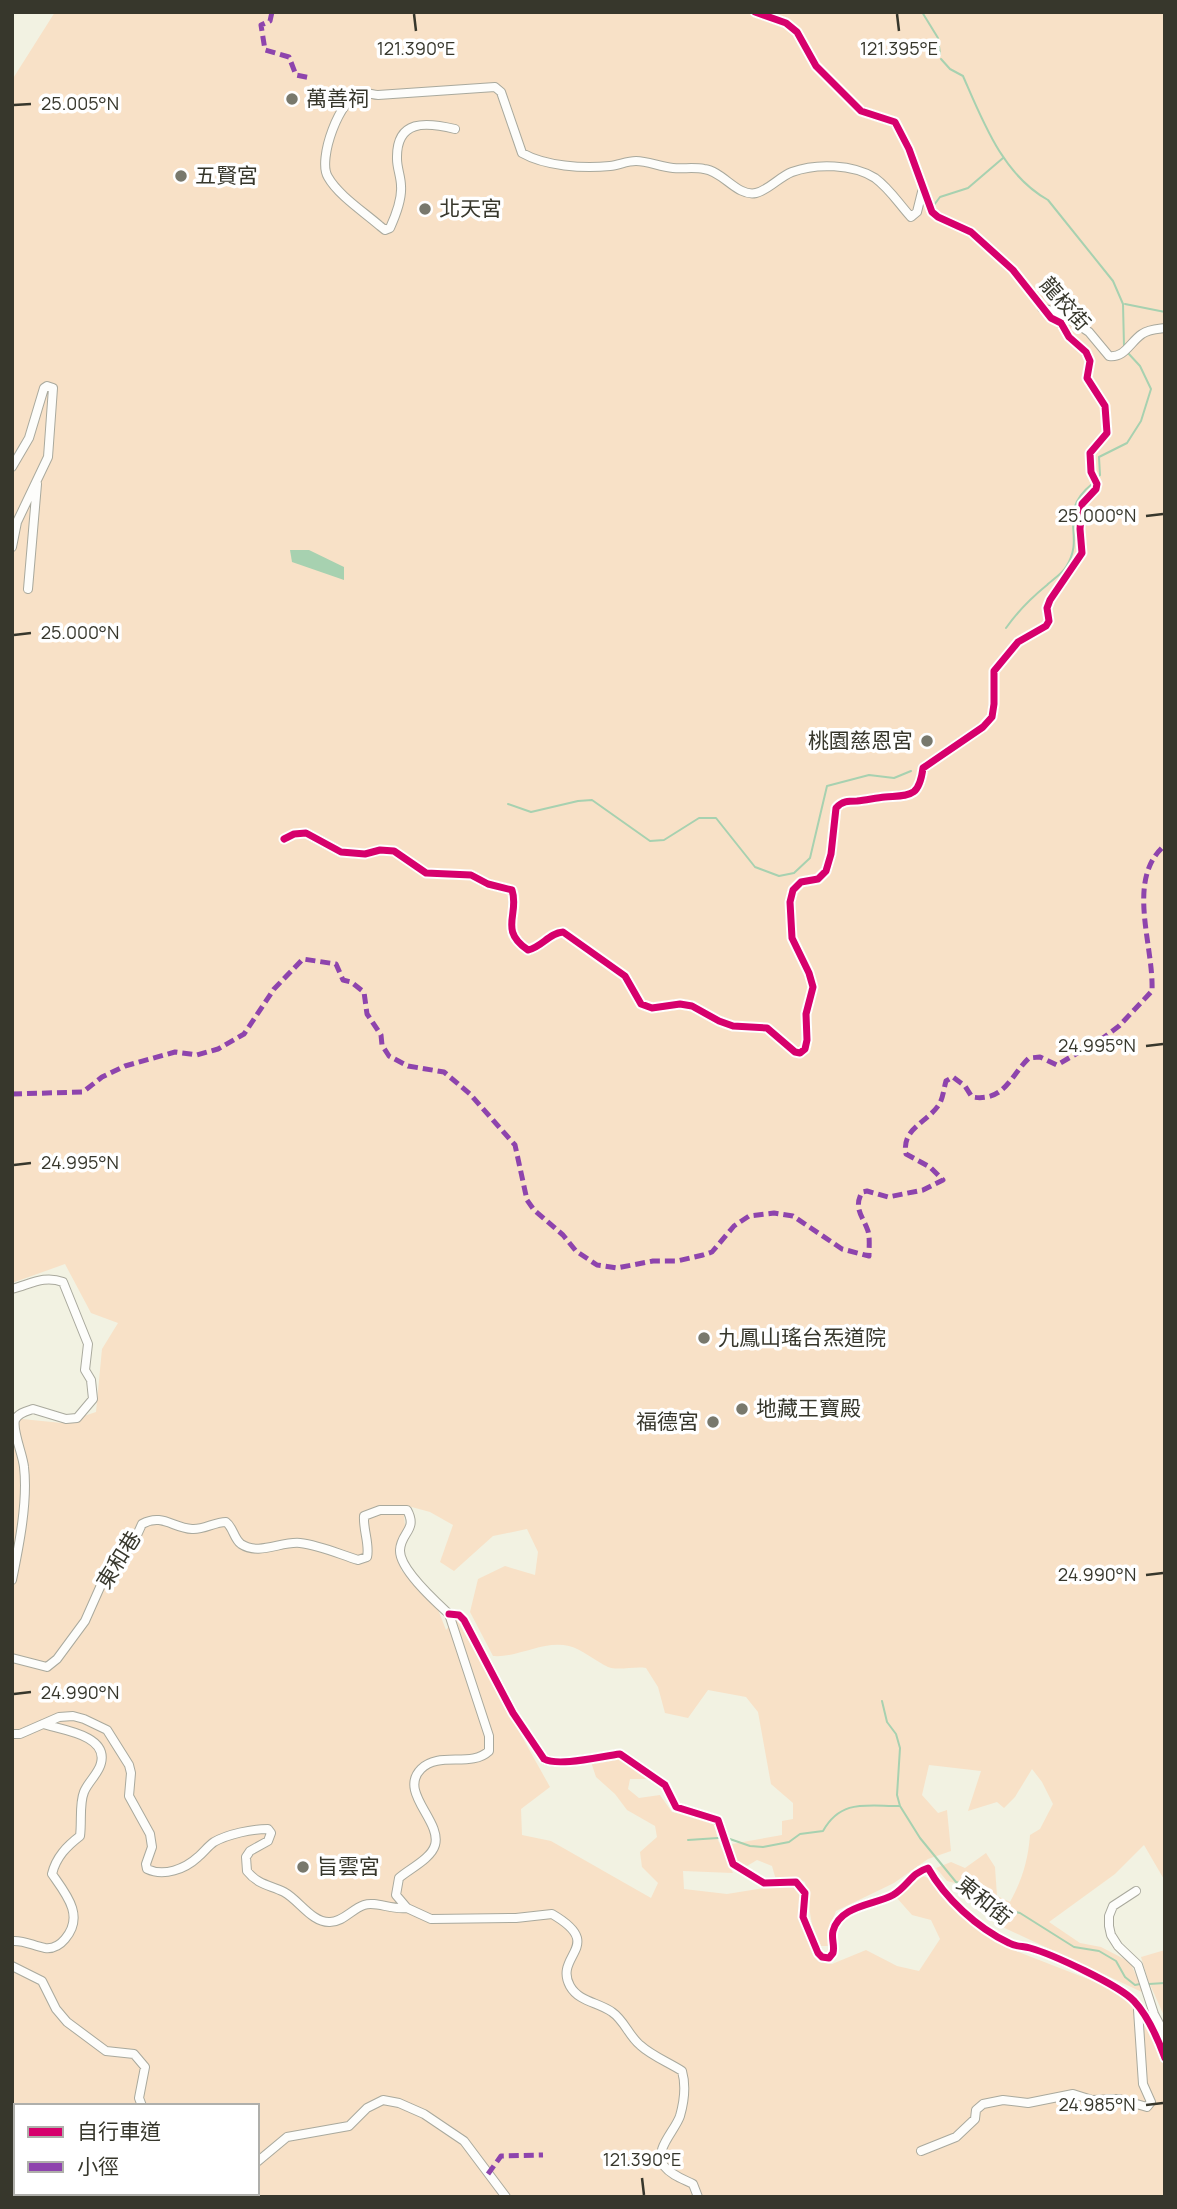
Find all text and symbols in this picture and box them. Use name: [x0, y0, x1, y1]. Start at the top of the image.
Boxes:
text: 121.390°E: [377, 36, 455, 60]
text: 121.395°E: [860, 36, 938, 60]
place label: 萬善祠: [306, 84, 369, 112]
text: 25.005°N: [41, 91, 119, 115]
marker: 萬善祠: [284, 91, 300, 107]
place label: 五賢宮: [195, 161, 258, 189]
marker: 五賢宮: [173, 168, 189, 184]
place label: 北天宮: [439, 194, 502, 222]
marker: 北天宮: [417, 201, 433, 217]
street label: 龍校街: [1034, 271, 1097, 336]
text: 25.000°N: [1058, 503, 1136, 527]
text: 25.000°N: [41, 620, 119, 644]
place label: 桃園慈恩宮: [808, 726, 913, 754]
marker: 桃園慈恩宮: [919, 733, 935, 749]
text: 24.995°N: [1058, 1033, 1136, 1057]
text: 24.995°N: [41, 1150, 119, 1174]
place label: 九鳳山瑤台炁道院: [718, 1323, 886, 1351]
marker: 九鳳山瑤台炁道院: [696, 1330, 712, 1346]
place label: 地藏王寶殿: [756, 1394, 861, 1422]
marker: 地藏王寶殿: [734, 1401, 750, 1417]
place label: 福德宮: [636, 1407, 699, 1435]
marker: 福德宮: [705, 1414, 721, 1430]
street label: 東和巷: [90, 1525, 147, 1594]
text: 24.990°N: [1058, 1562, 1136, 1586]
text: 24.990°N: [41, 1680, 119, 1704]
place label: 旨雲宮: [317, 1852, 380, 1880]
marker: 旨雲宮: [295, 1859, 311, 1875]
street label: 東和街: [951, 1870, 1018, 1931]
text: 24.985°N: [1058, 2092, 1136, 2116]
legend: [14, 2104, 259, 2195]
text: 自行車道: [77, 2117, 161, 2145]
text: 121.390°E: [603, 2147, 681, 2171]
text: 小徑: [77, 2152, 119, 2180]

